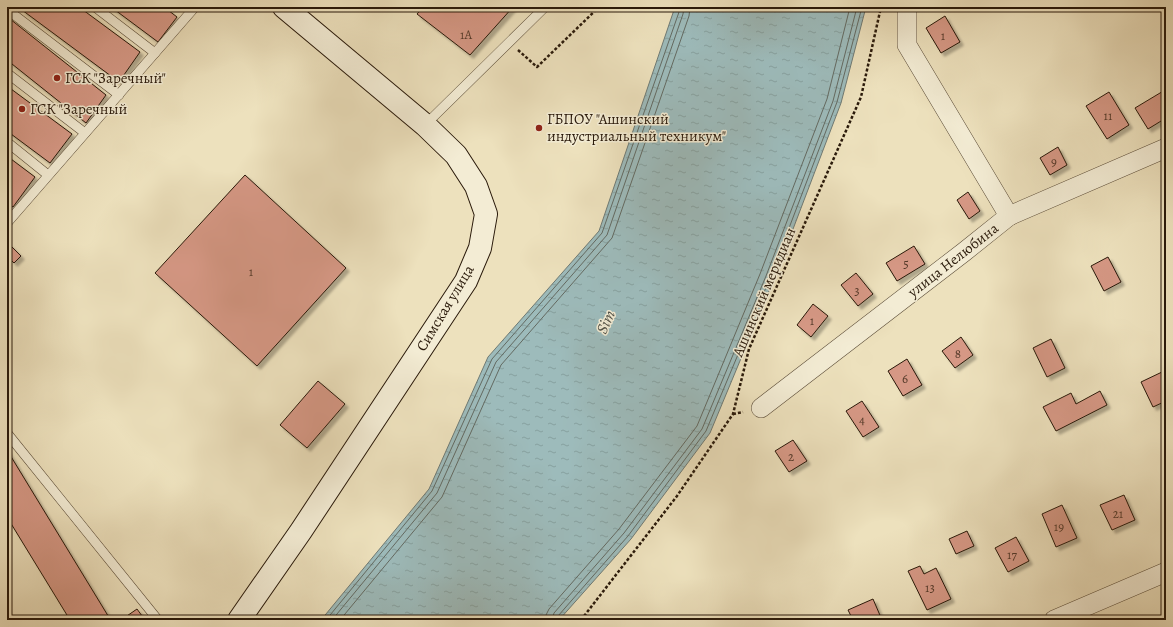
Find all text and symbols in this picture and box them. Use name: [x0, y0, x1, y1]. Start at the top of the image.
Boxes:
house number: 1А: [460, 26, 472, 43]
house number: 1: [941, 27, 946, 44]
place label: ГСК "Заречный": [65, 68, 166, 88]
marker: ГСК "Заречный": [52, 73, 62, 83]
place label: ГСК "Заречный: [30, 99, 128, 119]
marker: ГСК "Заречный: [17, 104, 27, 114]
house number: 11: [1104, 107, 1113, 124]
place label: ГБПОУ "Ашинский индустриальный техникум": [547, 109, 726, 146]
marker: ГБПОУ "Ашинский индустриальный техникум": [534, 123, 544, 133]
house number: 9: [1051, 153, 1057, 170]
street label: улица Нелюбина: [903, 218, 1003, 302]
street label: Ашинский меридиан: [727, 224, 800, 361]
house number: 5: [903, 255, 909, 272]
street label: Симская улица: [411, 261, 479, 355]
house number: 1: [249, 263, 254, 280]
house number: 3: [854, 282, 860, 299]
water label: Sim: [591, 306, 621, 338]
house number: 1: [810, 312, 815, 329]
house number: 8: [955, 345, 961, 362]
house number: 6: [902, 370, 908, 387]
house number: 4: [859, 411, 865, 428]
house number: 2: [788, 448, 794, 465]
house number: 21: [1113, 505, 1124, 522]
house number: 19: [1054, 518, 1064, 535]
house number: 17: [1007, 546, 1017, 563]
house number: 13: [925, 579, 935, 596]

